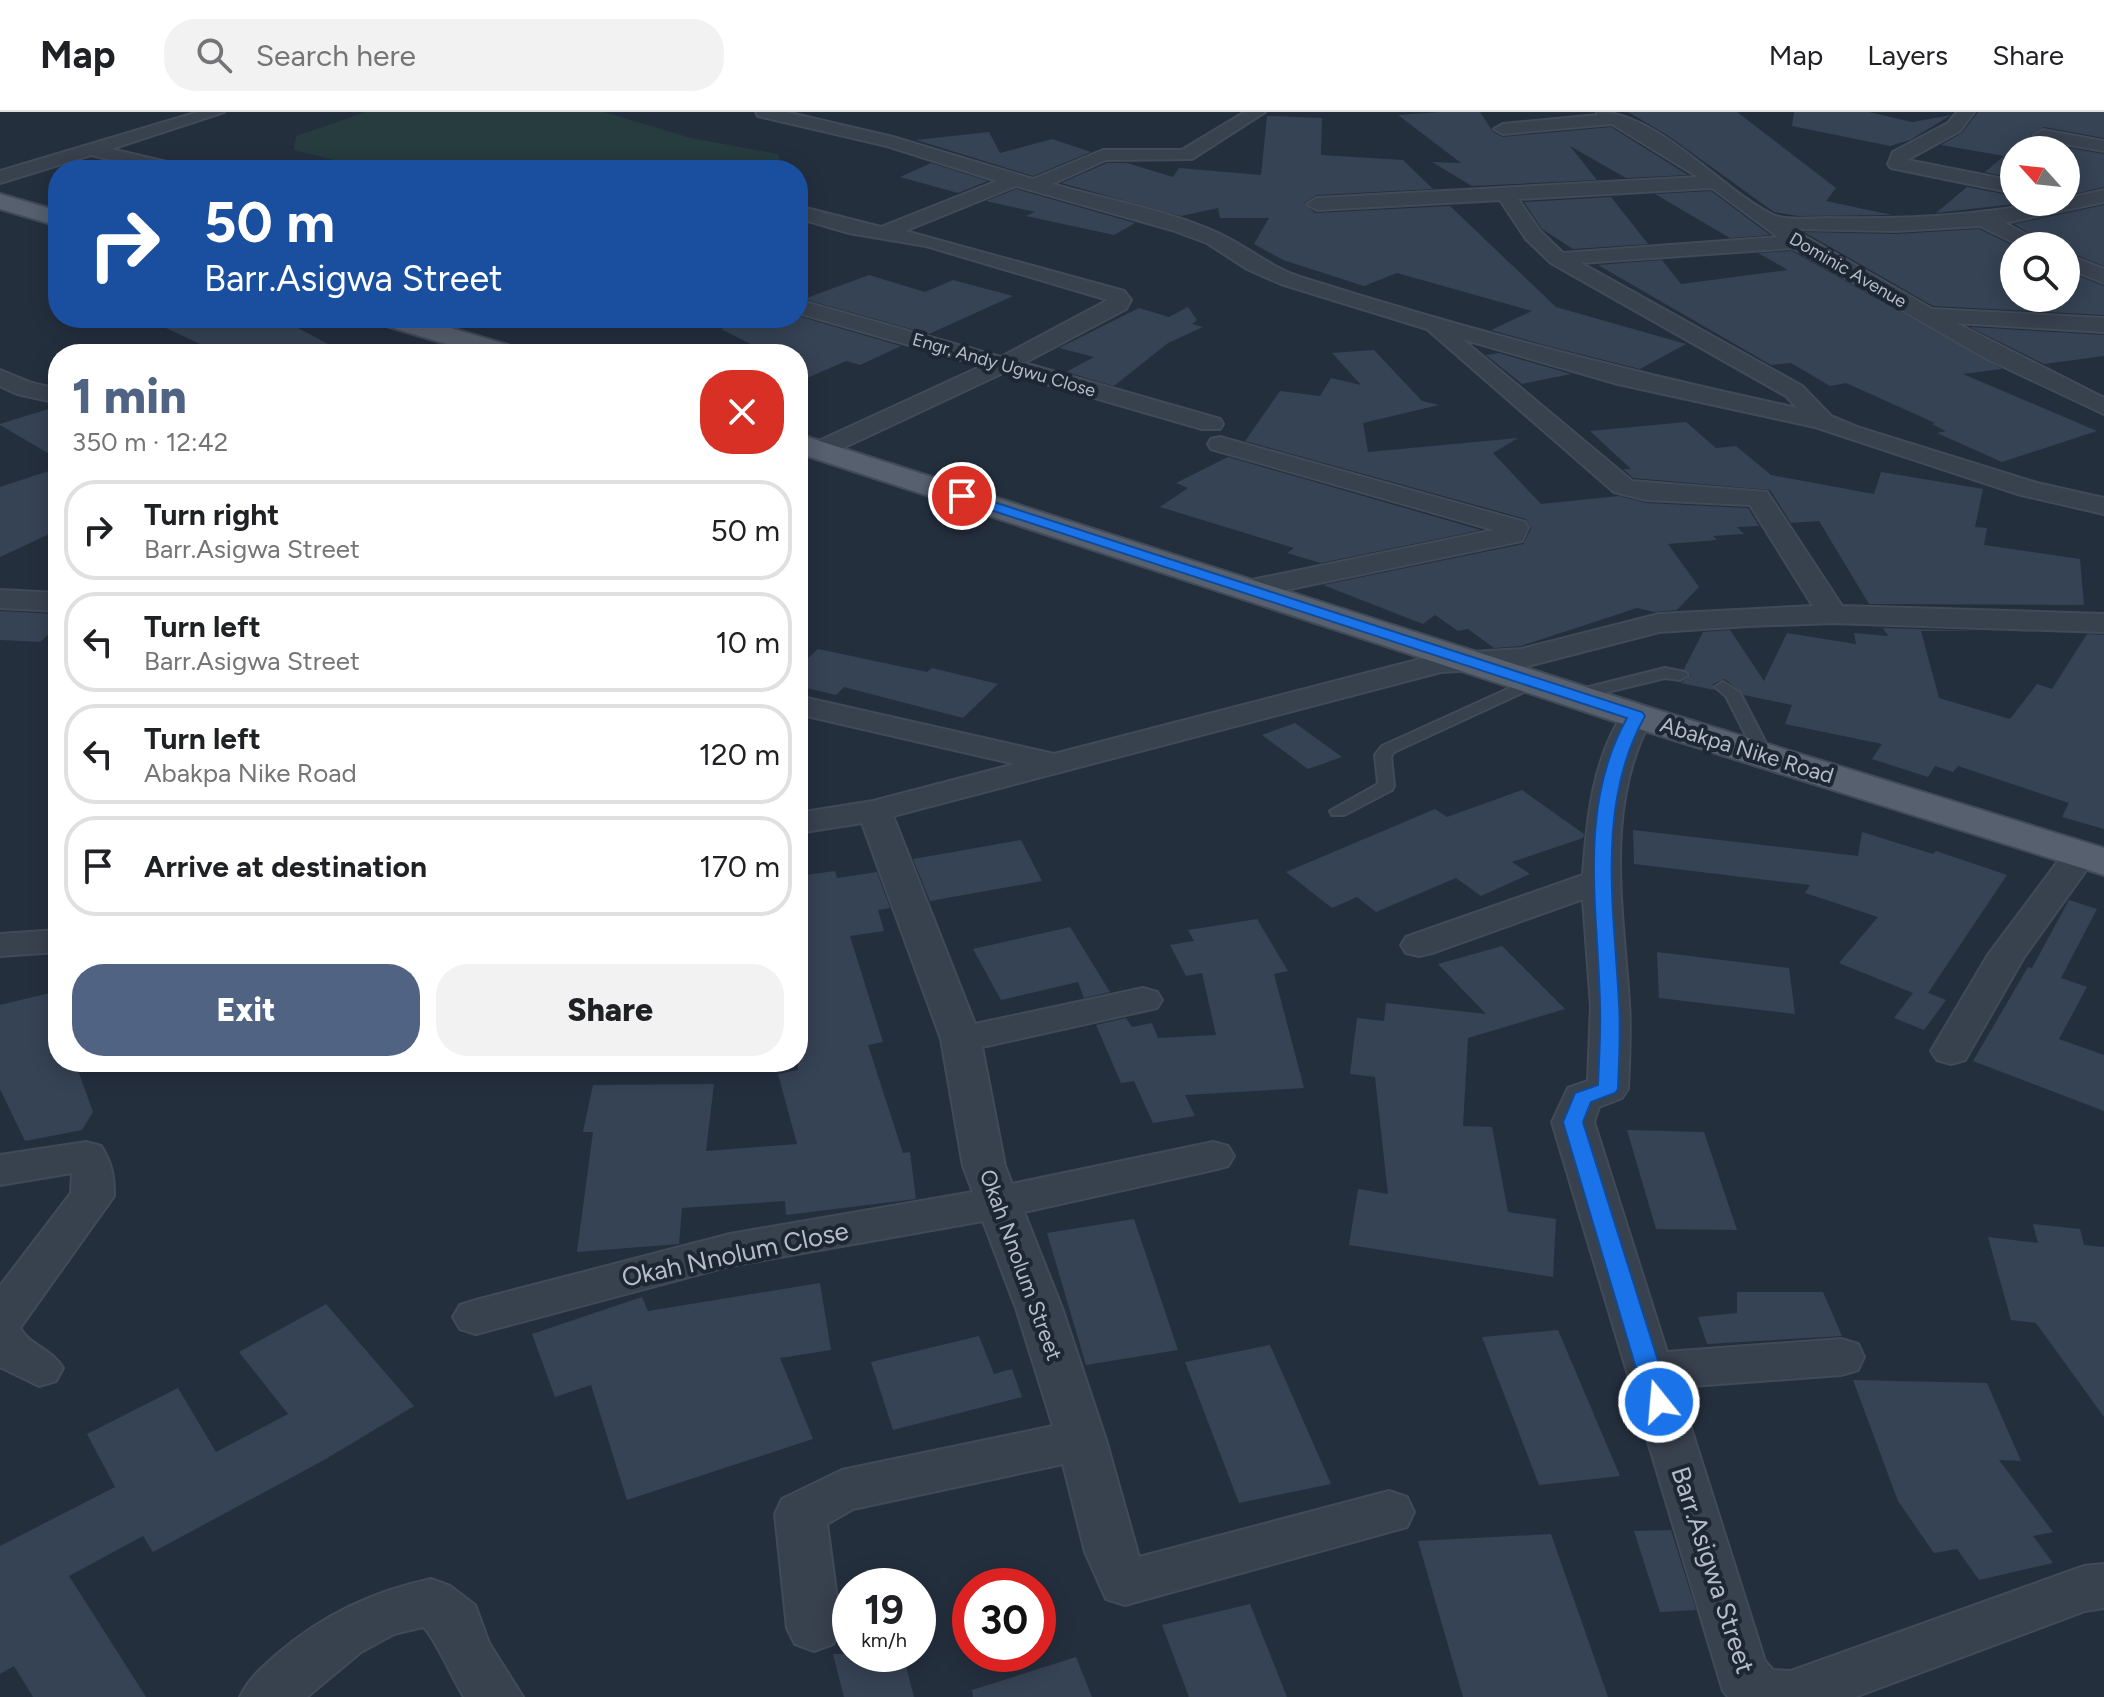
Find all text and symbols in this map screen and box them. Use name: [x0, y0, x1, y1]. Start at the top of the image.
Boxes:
search box: [164, 19, 724, 91]
text: Map: [40, 32, 116, 78]
icon: search: [192, 33, 236, 77]
text: Search here: [256, 37, 416, 74]
text: Map: [1769, 38, 1823, 72]
text: Layers: [1867, 38, 1948, 72]
text: Share: [1992, 38, 2064, 72]
north arrow: [2000, 136, 2080, 216]
map controls: [2000, 136, 2080, 312]
text: 50 m: [204, 189, 335, 256]
icon: right: [72, 192, 176, 296]
street label: Dominic Avenue: [1786, 228, 1911, 313]
button: search: [2000, 232, 2080, 312]
text: Barr.Asigwa Street: [204, 257, 503, 300]
street label: Engr. Andy Ugwu Close: [910, 328, 1098, 402]
text: 1 min: [72, 367, 187, 425]
button: close: [700, 370, 784, 454]
text: 350 m · 12:42: [72, 426, 228, 458]
pin: [928, 462, 996, 530]
icon: arrive: [940, 474, 984, 518]
text: Turn right: [144, 496, 279, 533]
icon: right: [76, 508, 120, 552]
text: 50 m: [711, 512, 780, 549]
text: Barr.Asigwa Street: [144, 533, 360, 565]
text: Turn left: [144, 608, 261, 645]
icon: left: [76, 620, 120, 664]
text: 10 m: [715, 624, 780, 661]
text: Barr.Asigwa Street: [144, 645, 360, 677]
street label: Abakpa Nike Road: [1657, 711, 1837, 789]
text: Turn left: [144, 720, 261, 757]
icon: left: [76, 732, 120, 776]
text: 120 m: [699, 736, 780, 773]
text: Abakpa Nike Road: [144, 757, 357, 789]
icon: arrive: [76, 844, 120, 888]
text: Arrive at destination: [144, 848, 427, 885]
text: 170 m: [699, 848, 780, 885]
button: Exit: [72, 964, 420, 1056]
button: Share: [436, 964, 784, 1056]
street label: Okah Nnolum Street: [974, 1166, 1068, 1364]
street label: Okah Nnolum Close: [619, 1214, 851, 1294]
position arrow: [1617, 1360, 1701, 1444]
street label: Barr.Asigwa Street: [1664, 1462, 1762, 1678]
speed limit sign: 30: [952, 1568, 1056, 1672]
text: 19: [864, 1586, 904, 1634]
text: km/h: [861, 1628, 907, 1652]

